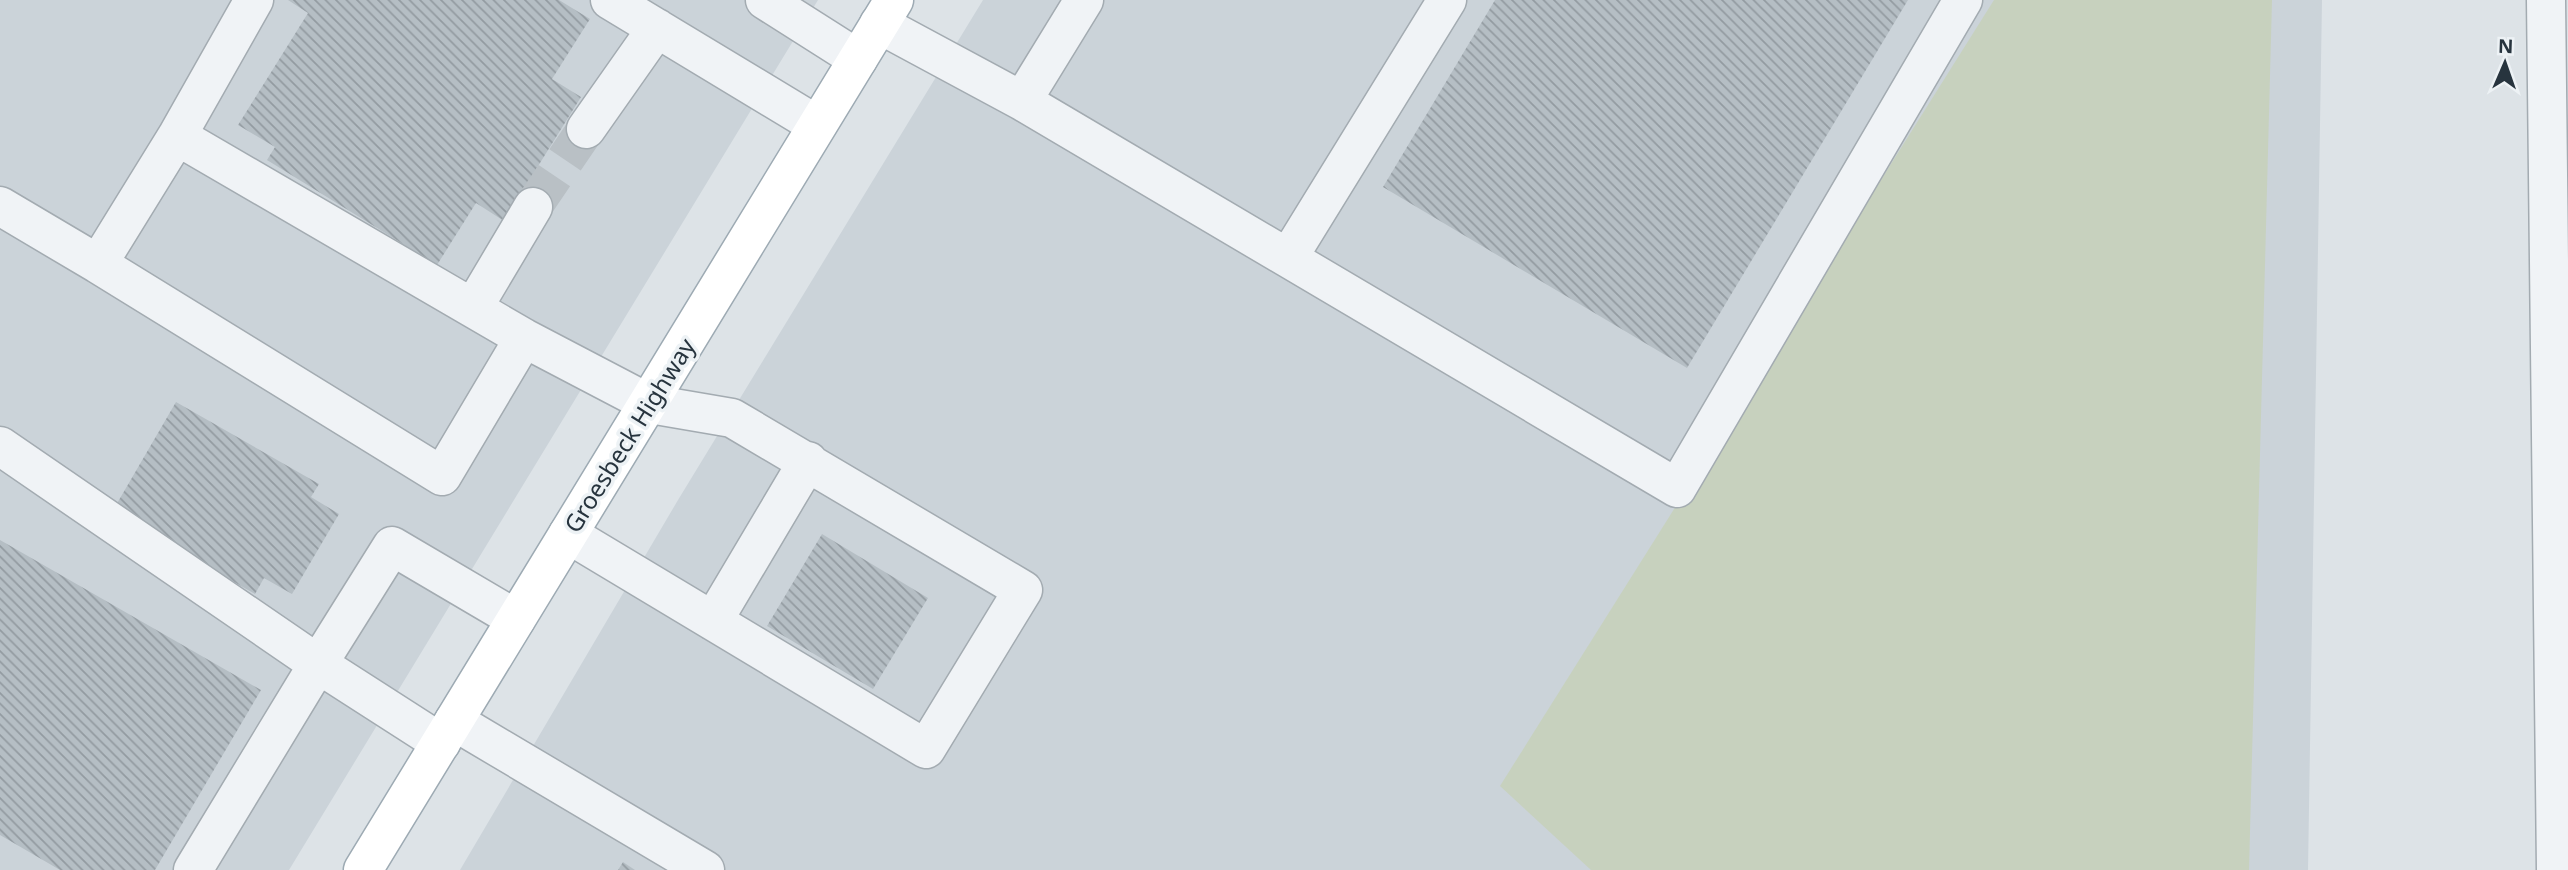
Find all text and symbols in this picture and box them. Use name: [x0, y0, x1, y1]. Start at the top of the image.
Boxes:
north arrow: [2470, 28, 2540, 98]
text: N: [2497, 33, 2514, 59]
street label: Groesbeck Highway: [556, 331, 703, 538]

